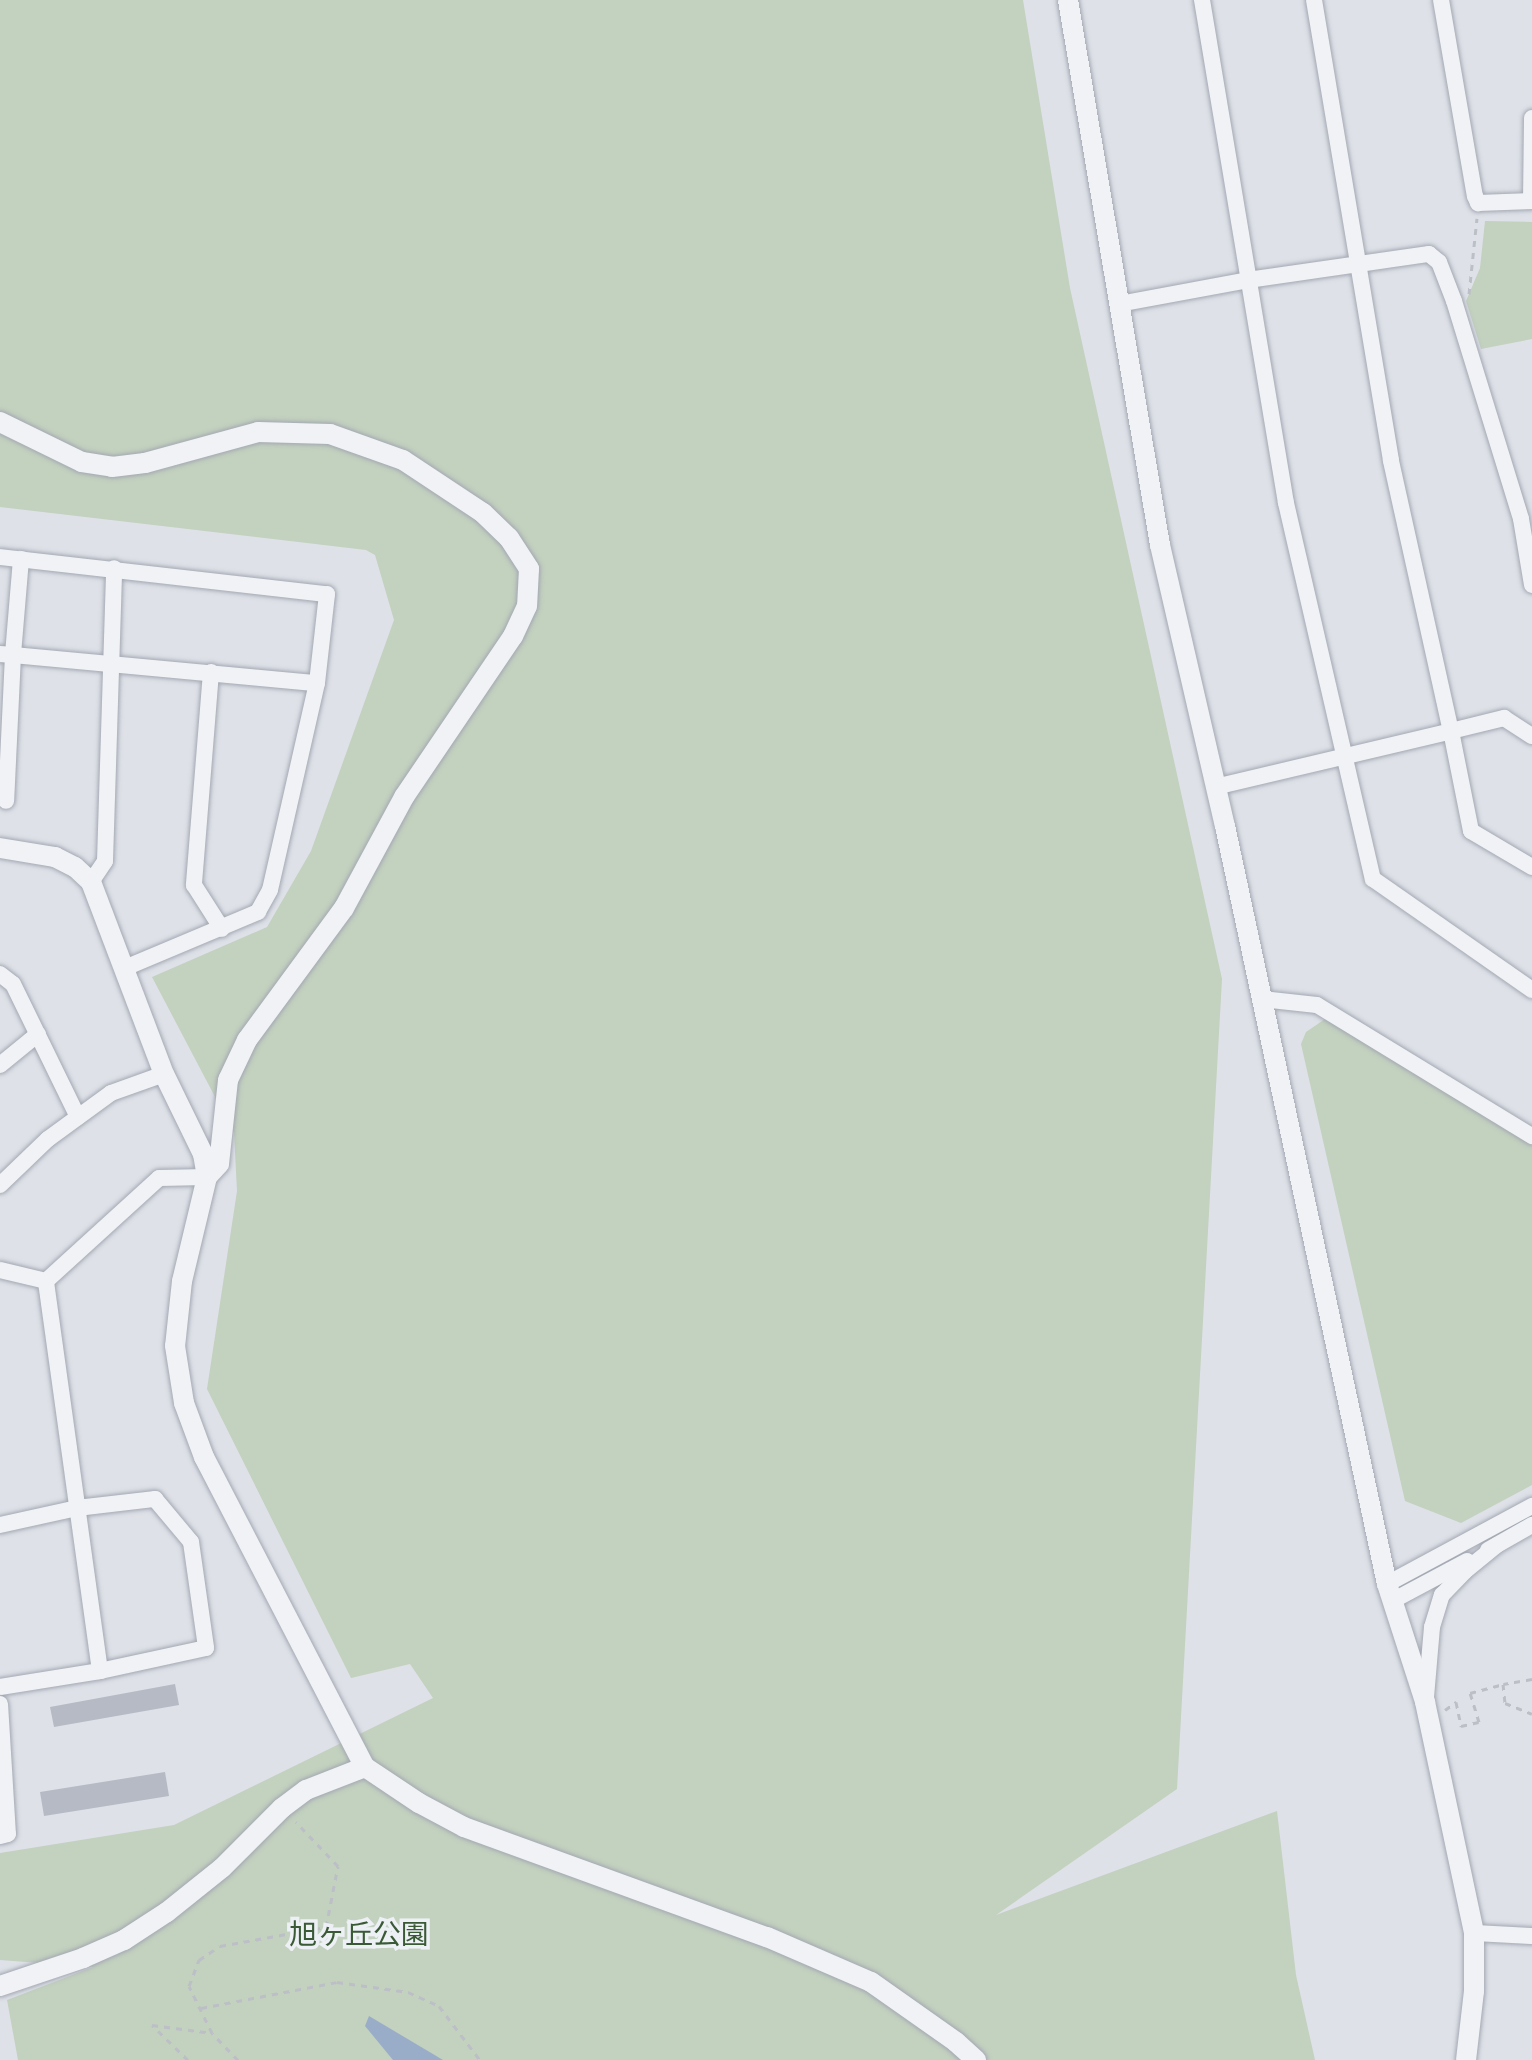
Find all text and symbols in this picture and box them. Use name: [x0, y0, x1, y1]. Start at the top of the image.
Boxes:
park label: 旭ヶ丘公園: [289, 1918, 429, 1952]

